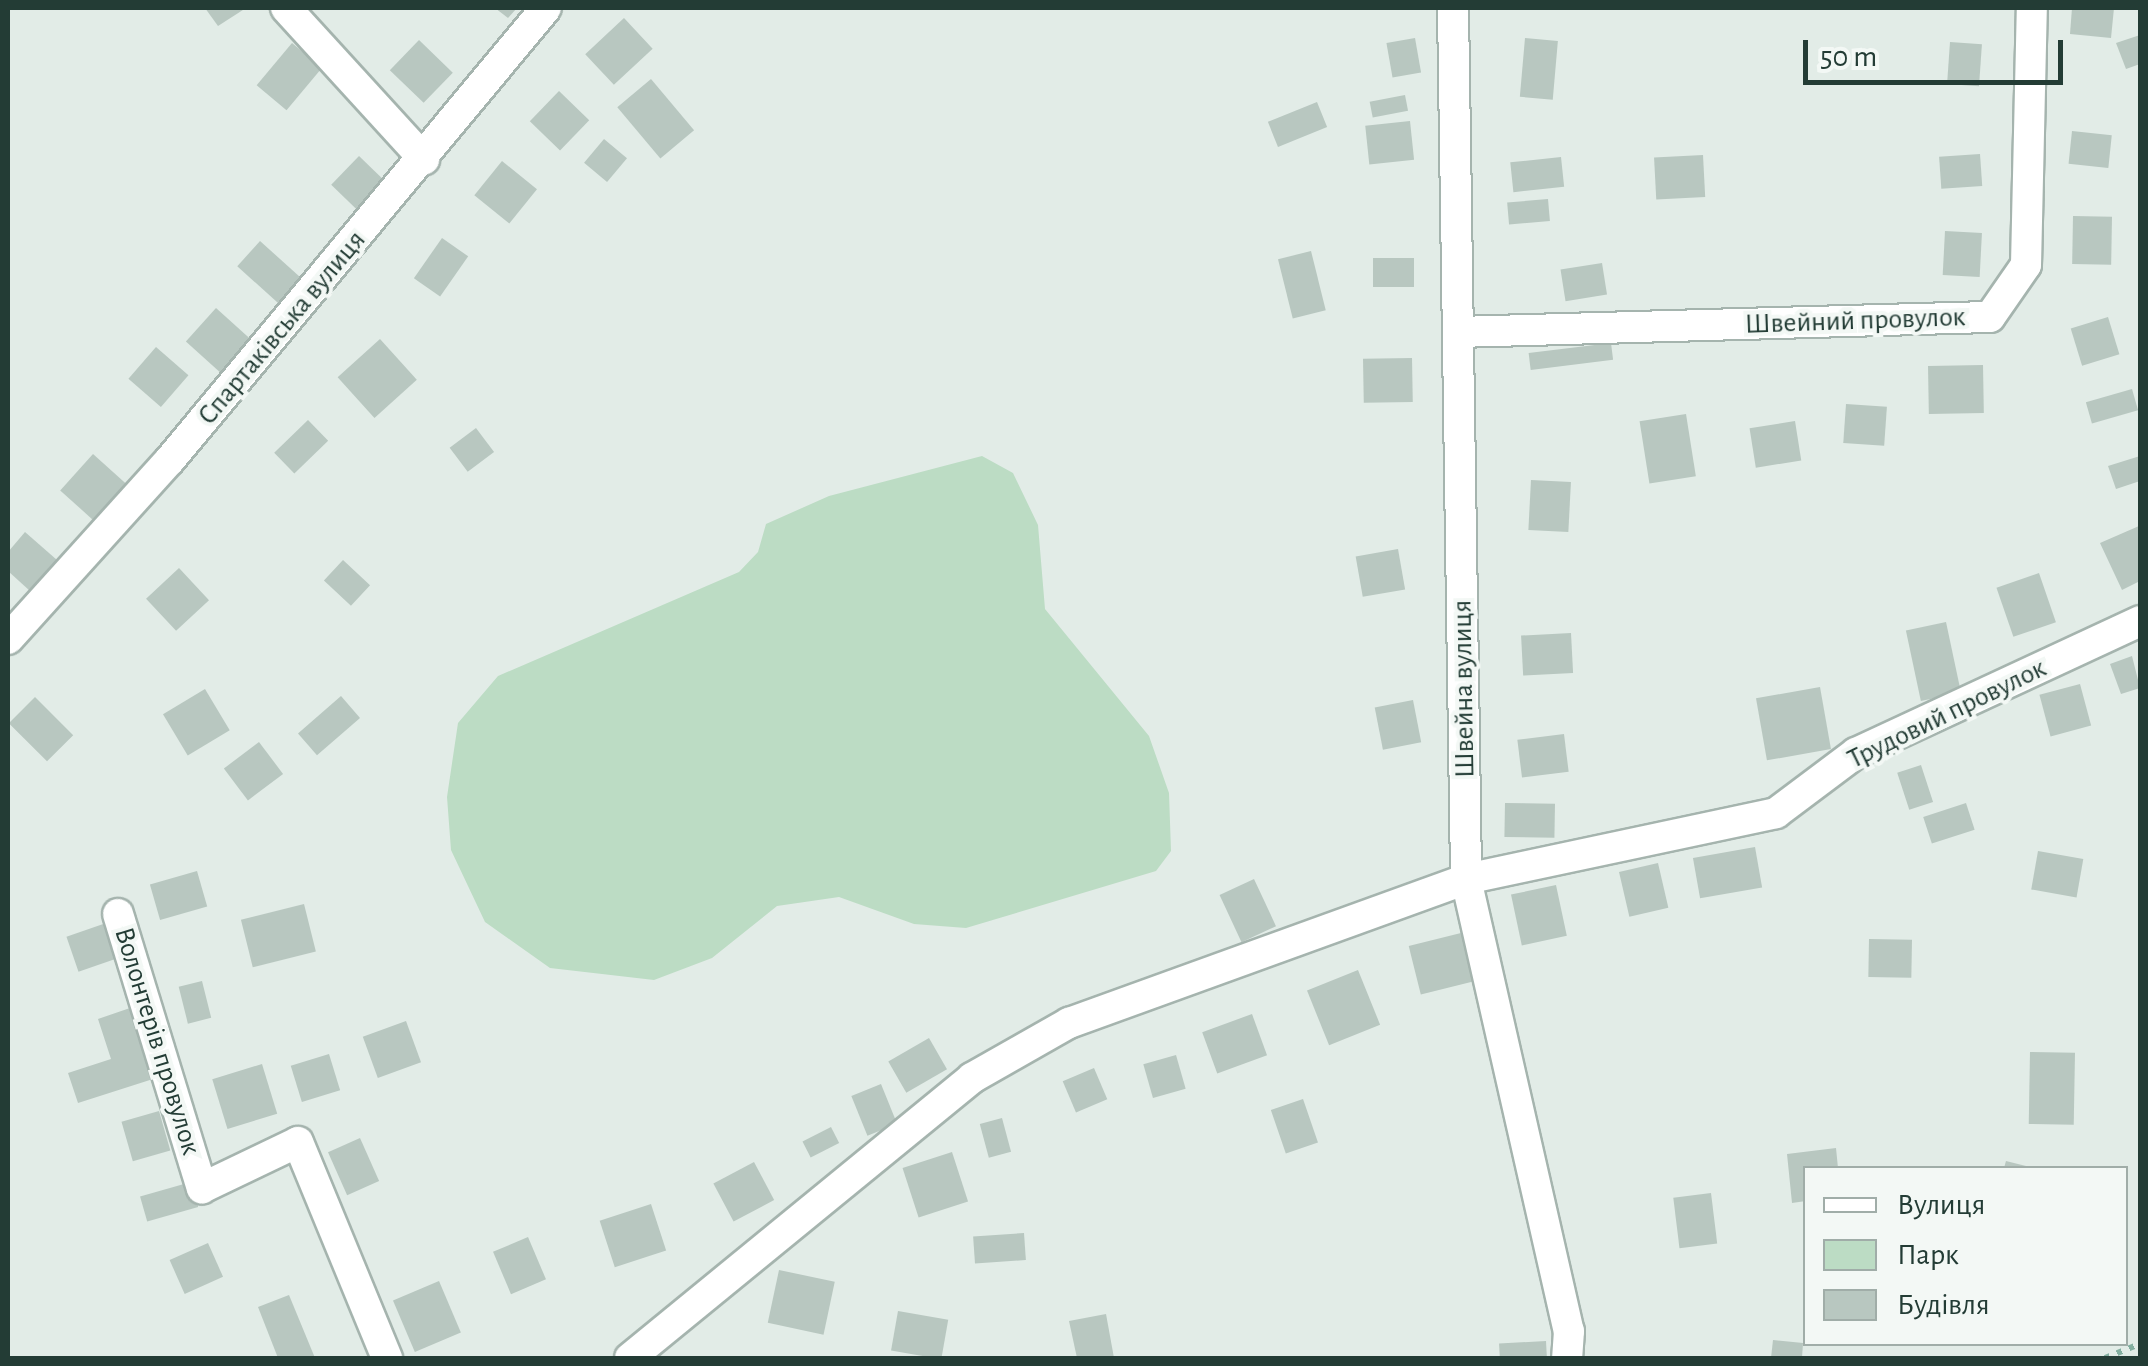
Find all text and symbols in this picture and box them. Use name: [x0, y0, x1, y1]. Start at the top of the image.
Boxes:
scale bar: [1808, 20, 2068, 82]
text: 50 m: [1820, 42, 1877, 72]
street label: Спартаківська вулиця: [191, 224, 373, 432]
street label: Швейний провулок: [1744, 300, 1966, 342]
street label: Швейна вулиця: [1446, 600, 1482, 778]
street label: Трудовий провулок: [1842, 651, 2052, 777]
street label: Волонтерів провулок: [106, 923, 208, 1159]
legend: [1803, 1166, 2128, 1346]
text: Вулиця: [1897, 1190, 1985, 1220]
text: Парк: [1897, 1240, 1959, 1270]
text: Будівля: [1897, 1290, 1990, 1320]

